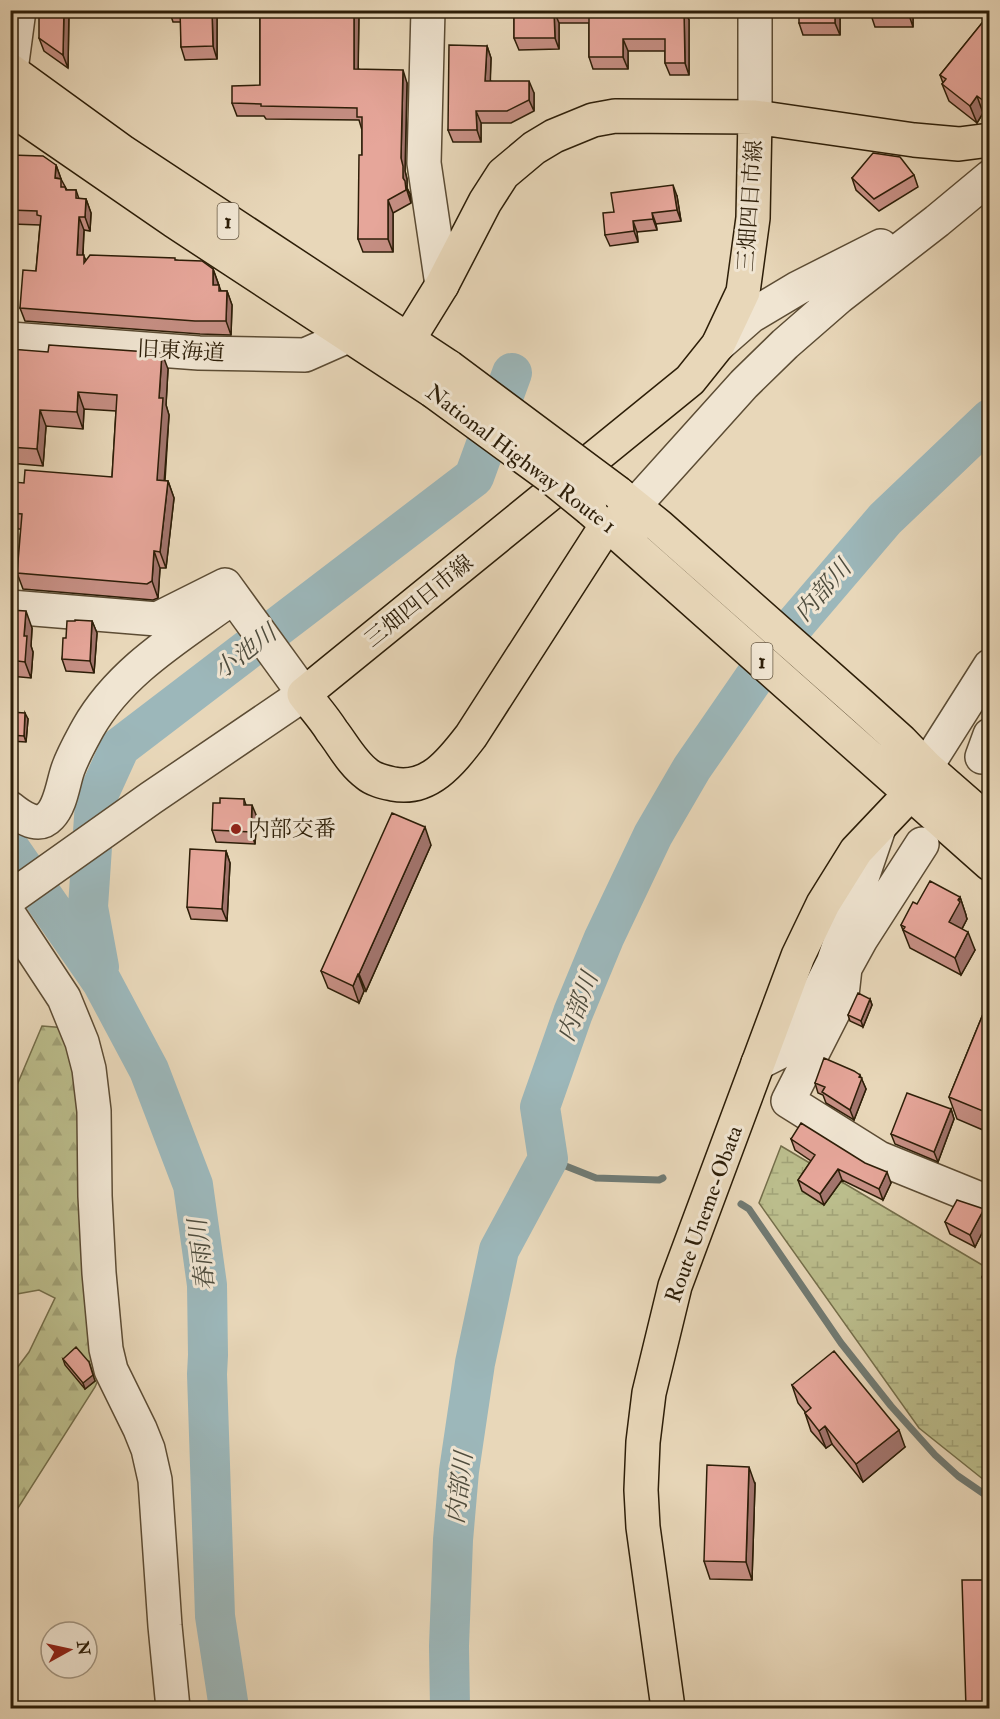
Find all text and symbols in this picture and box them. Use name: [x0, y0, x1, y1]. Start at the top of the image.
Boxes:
street label: 三畑四日市線: [731, 139, 769, 273]
road number: 1: [218, 203, 238, 239]
street label: 旧東海道: [136, 335, 226, 367]
street label: National Highway Route 1: [420, 378, 622, 540]
street label: 三畑四日市線: [359, 549, 479, 653]
water label: 内部川: [788, 551, 860, 628]
water label: 小池川: [207, 616, 285, 686]
road number: 1: [752, 643, 772, 679]
place label: 内部交番: [248, 815, 336, 843]
marker: 内部交番: [229, 822, 243, 836]
water label: 内部川: [551, 965, 606, 1046]
street label: Route Uneme-Obata: [659, 1121, 749, 1306]
water label: 春雨川: [182, 1214, 222, 1293]
water label: 内部川: [440, 1447, 480, 1526]
north arrow: [39, 1620, 99, 1680]
text: N: [72, 1639, 94, 1657]

